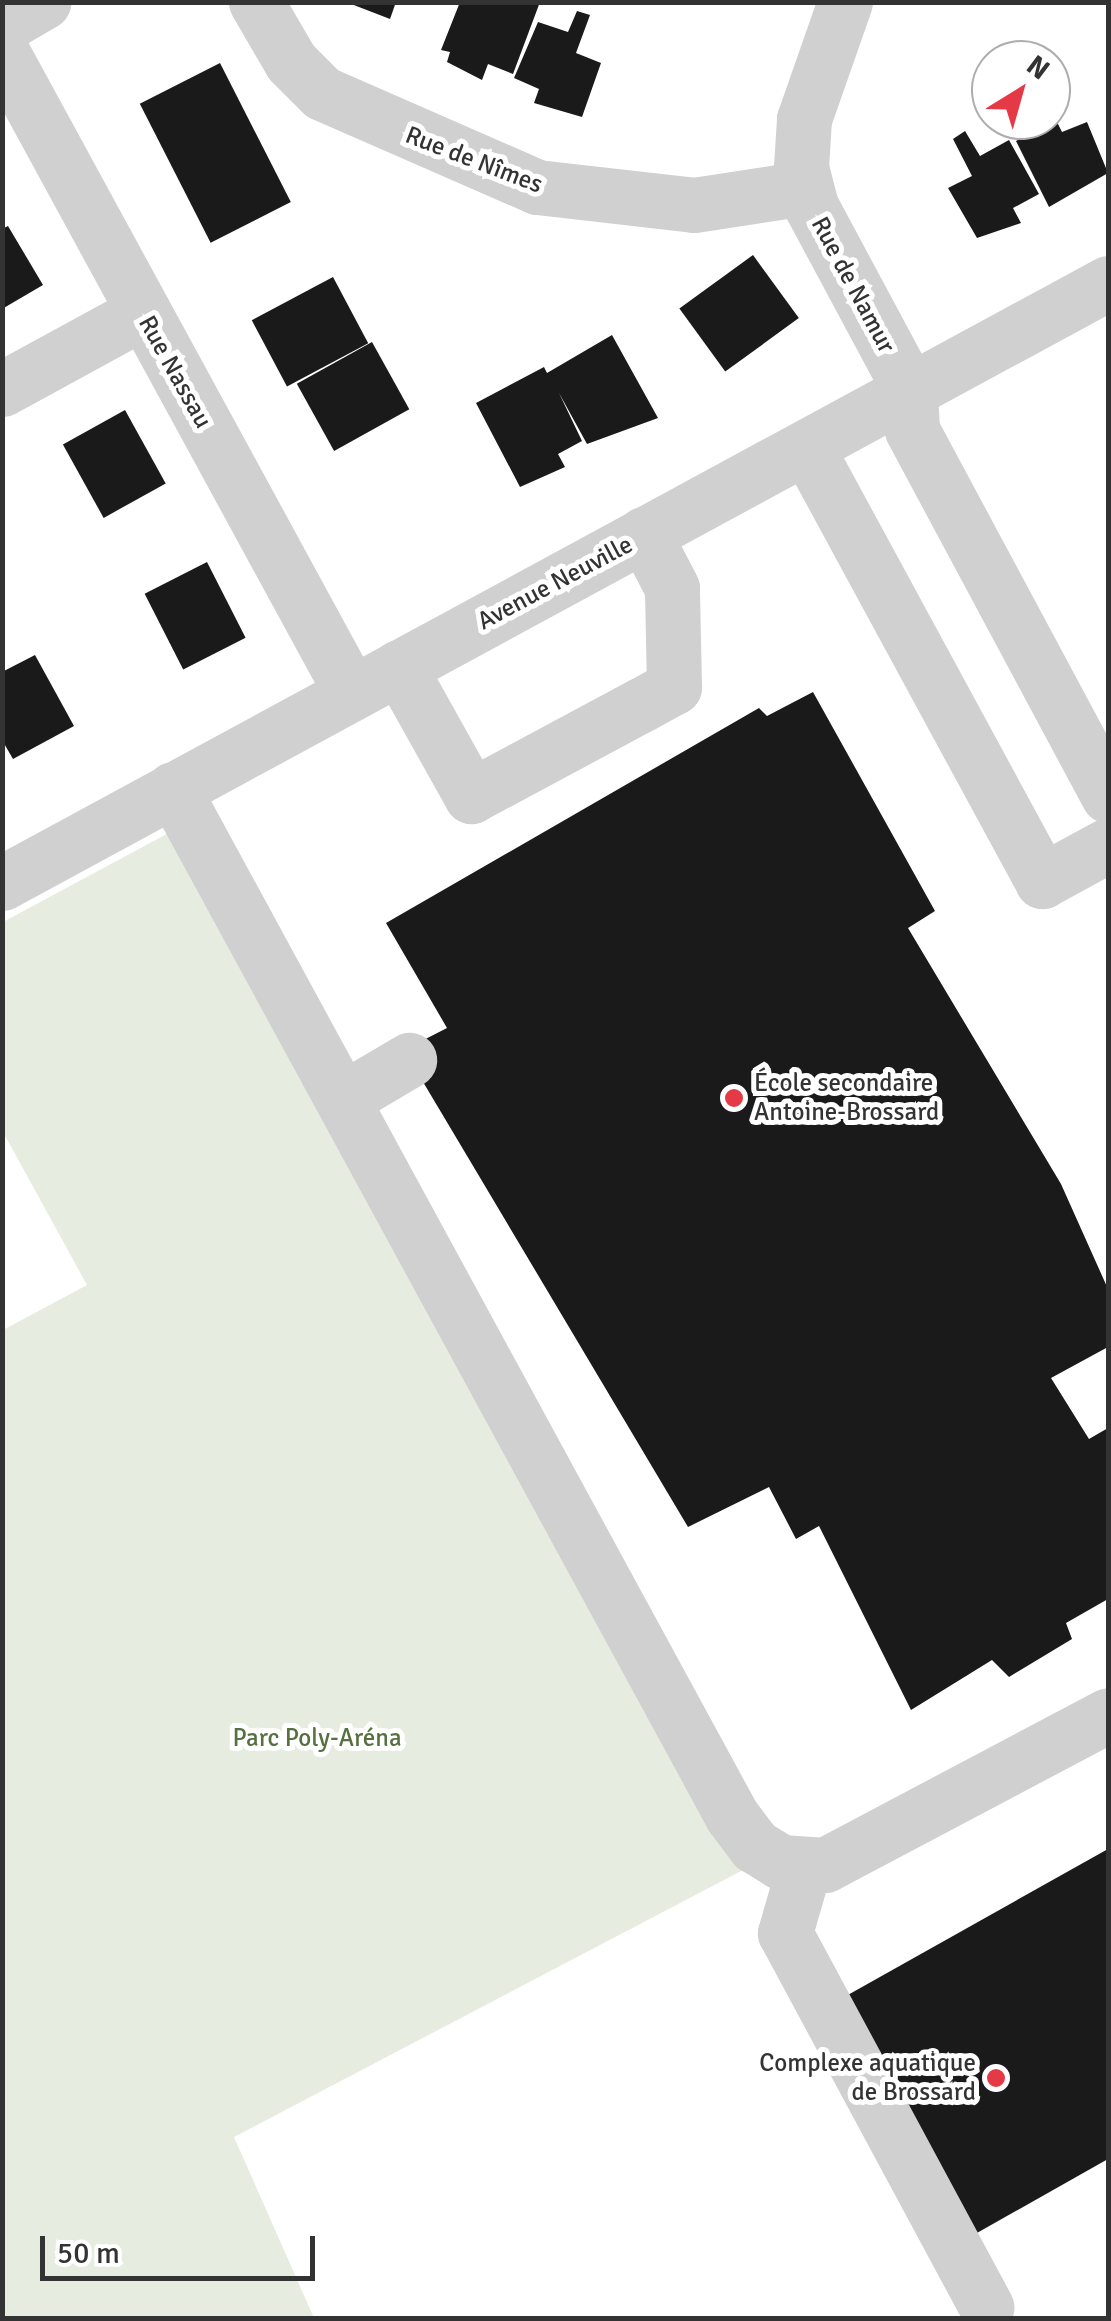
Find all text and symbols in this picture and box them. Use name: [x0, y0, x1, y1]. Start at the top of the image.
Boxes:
north arrow: [971, 40, 1071, 140]
text: N: [1020, 48, 1056, 87]
street label: Rue de Nîmes: [401, 120, 547, 200]
street label: Rue de Namur: [805, 212, 901, 358]
street label: Rue Nassau: [132, 311, 218, 433]
street label: Avenue Neuville: [472, 530, 638, 636]
place label: École secondaire Antoine-Brossard: [754, 1069, 939, 1128]
marker: École secondaire Antoine-Brossard: [723, 1087, 745, 1109]
park label: Parc Poly-Aréna: [232, 1723, 402, 1753]
place label: Complexe aquatique de Brossard: [759, 2049, 976, 2108]
marker: Complexe aquatique de Brossard: [985, 2067, 1007, 2089]
scale bar: [45, 2216, 320, 2278]
text: 50 m: [57, 2235, 120, 2272]

